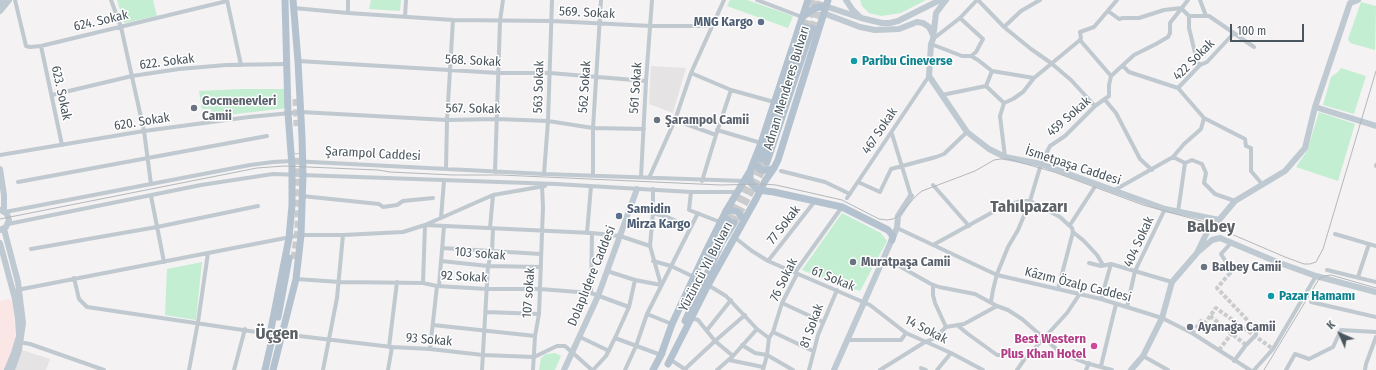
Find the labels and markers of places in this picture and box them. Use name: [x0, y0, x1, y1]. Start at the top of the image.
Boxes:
place label: MNG Kargo: [694, 14, 753, 30]
marker: MNG Kargo: [756, 17, 766, 27]
place label: Paribu Cineverse: [862, 53, 953, 69]
marker: Paribu Cineverse: [849, 56, 859, 66]
place label: Gocmenevleri Camii: [202, 93, 276, 124]
marker: Gocmenevleri Camii: [189, 103, 199, 113]
place label: Şarampol Camii: [665, 112, 749, 128]
marker: Şarampol Camii: [652, 115, 662, 125]
place label: Samidin Mirza Kargo: [627, 201, 690, 232]
marker: Samidin Mirza Kargo: [614, 211, 624, 221]
place label: Muratpaşa Camii: [861, 254, 950, 270]
marker: Muratpaşa Camii: [848, 257, 858, 267]
place label: Balbey Camii: [1212, 259, 1281, 275]
marker: Balbey Camii: [1199, 262, 1209, 272]
place label: Pazar Hamamı: [1279, 288, 1355, 304]
marker: Pazar Hamamı: [1266, 291, 1276, 301]
place label: Ayanağa Camii: [1198, 319, 1276, 335]
marker: Ayanağa Camii: [1185, 322, 1195, 332]
place label: Best Western Plus Khan Hotel: [1001, 331, 1086, 362]
marker: Best Western Plus Khan Hotel: [1089, 341, 1099, 351]

